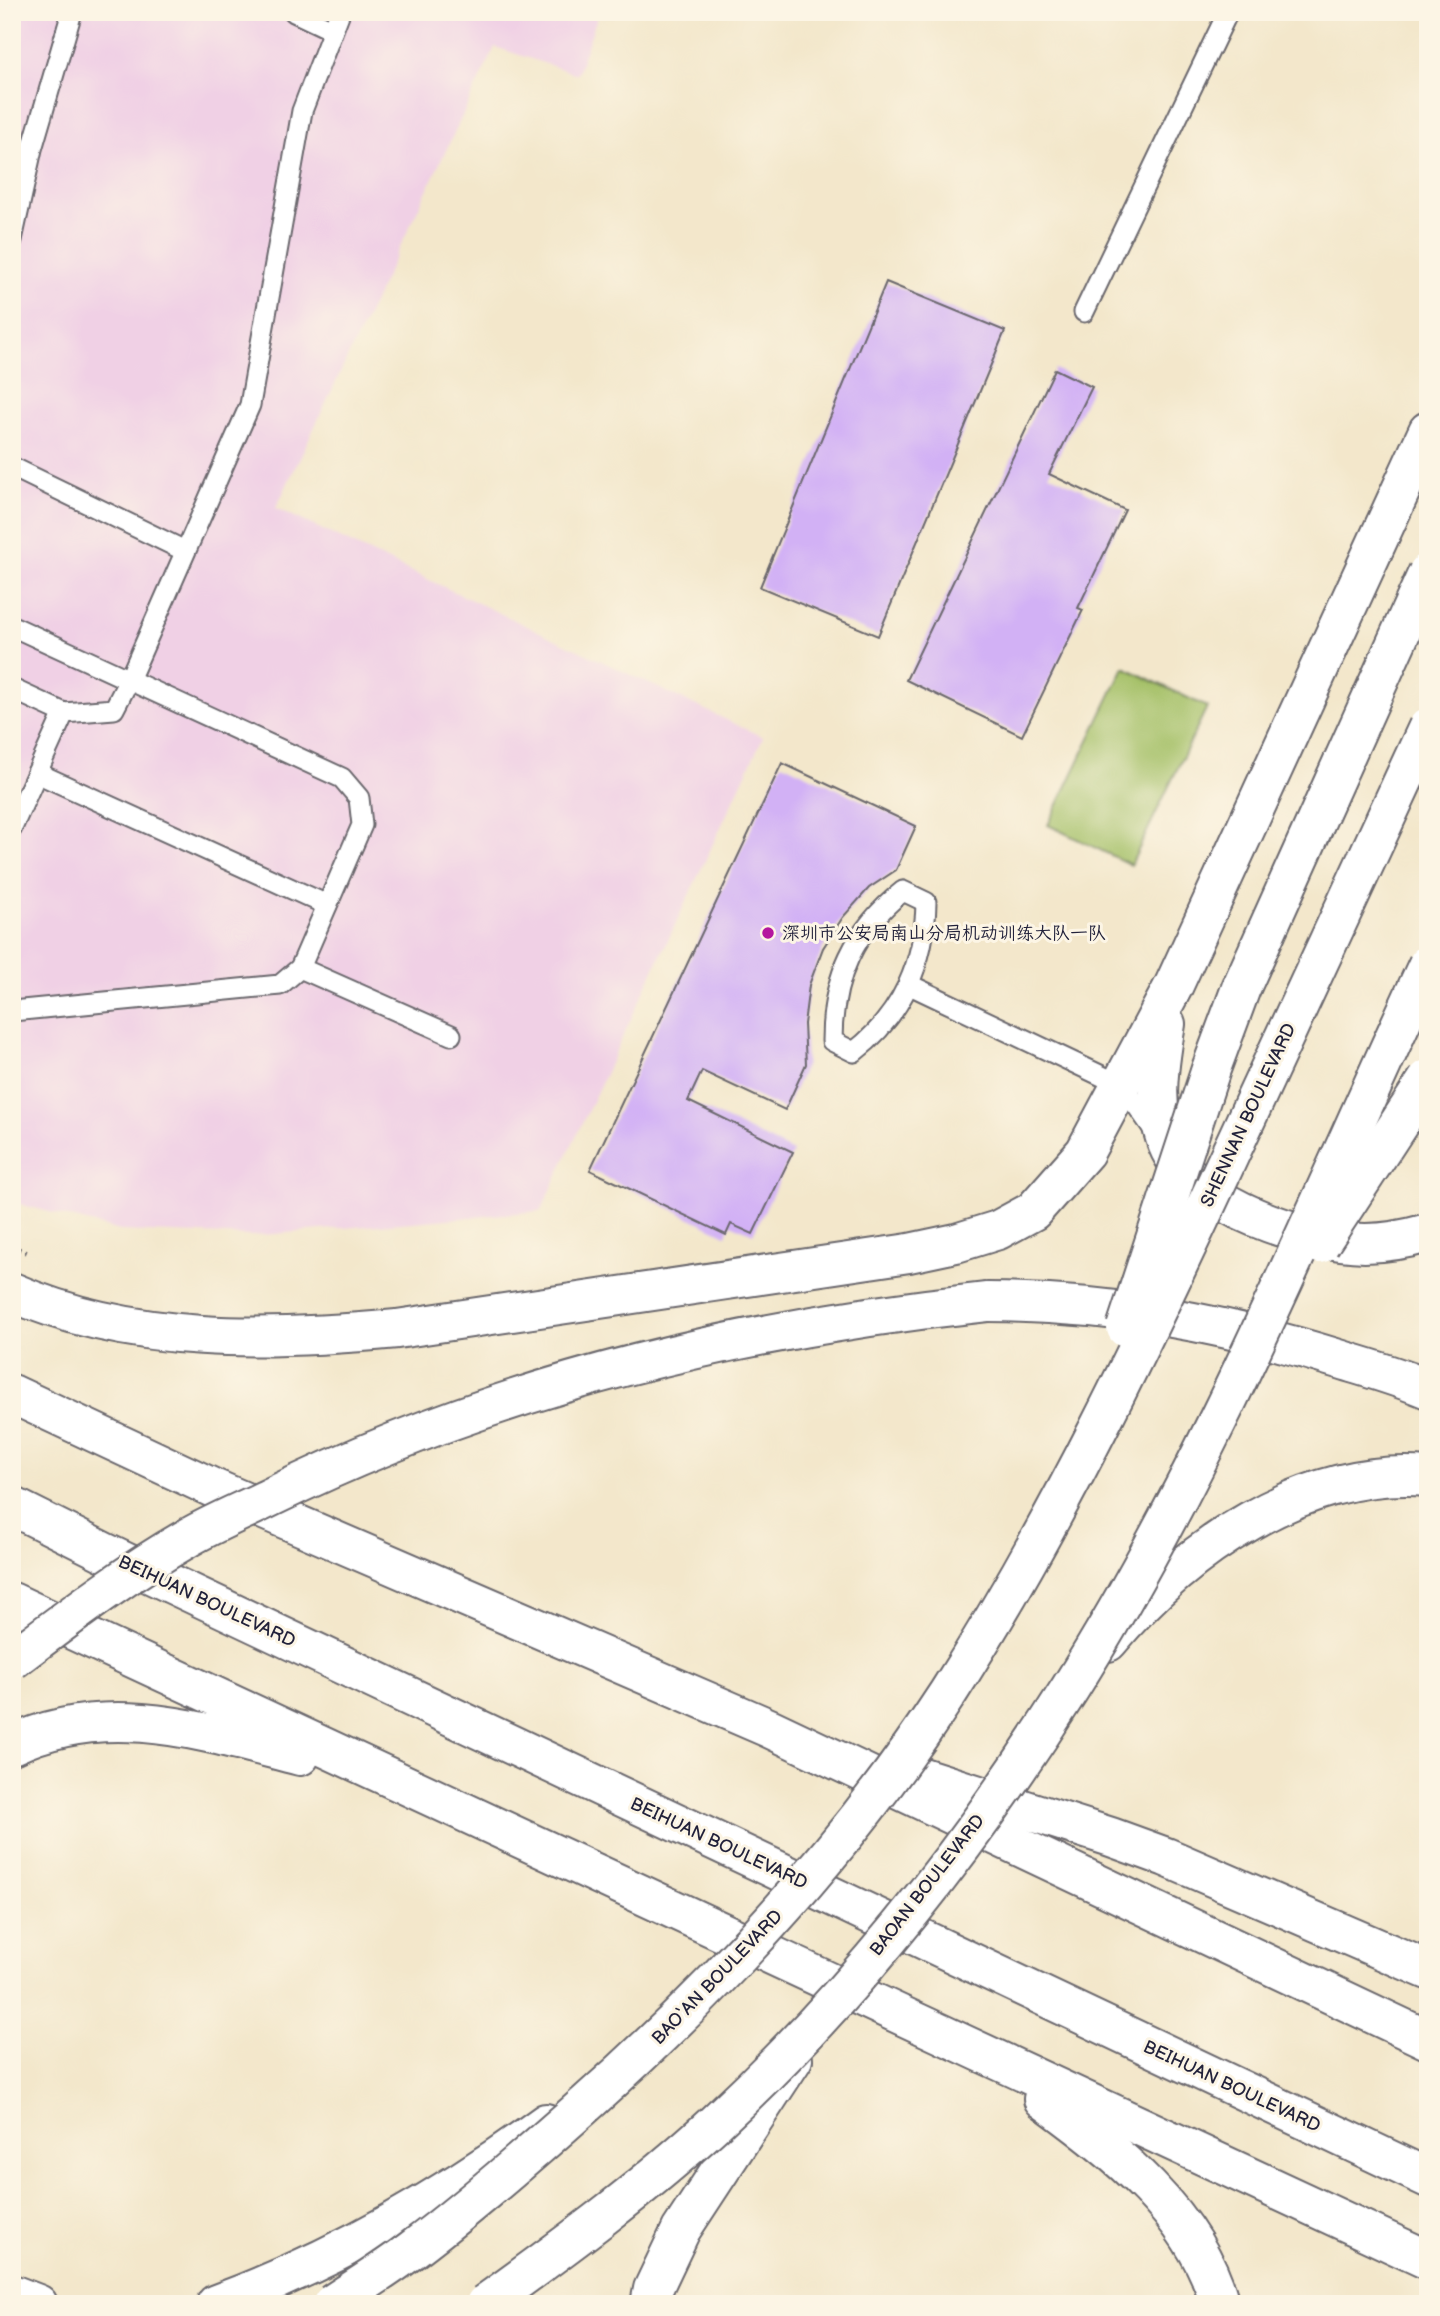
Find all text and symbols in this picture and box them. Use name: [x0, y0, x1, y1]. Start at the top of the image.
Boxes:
place label: 深圳市公安局南山分局机动训练大队一队: [782, 923, 1106, 944]
marker: 深圳市公安局南山分局机动训练大队一队: [760, 925, 776, 941]
street label: SHENNAN BOULEVARD: [1197, 1020, 1300, 1210]
street label: BEIHUAN BOULEVARD: [115, 1551, 299, 1652]
street label: BEIHUAN BOULEVARD: [627, 1793, 811, 1894]
street label: BAOAN BOULEVARD: [866, 1811, 989, 1960]
street label: BAO‘AN BOULEVARD: [648, 1906, 787, 2049]
street label: BEIHUAN BOULEVARD: [1140, 2036, 1324, 2137]

